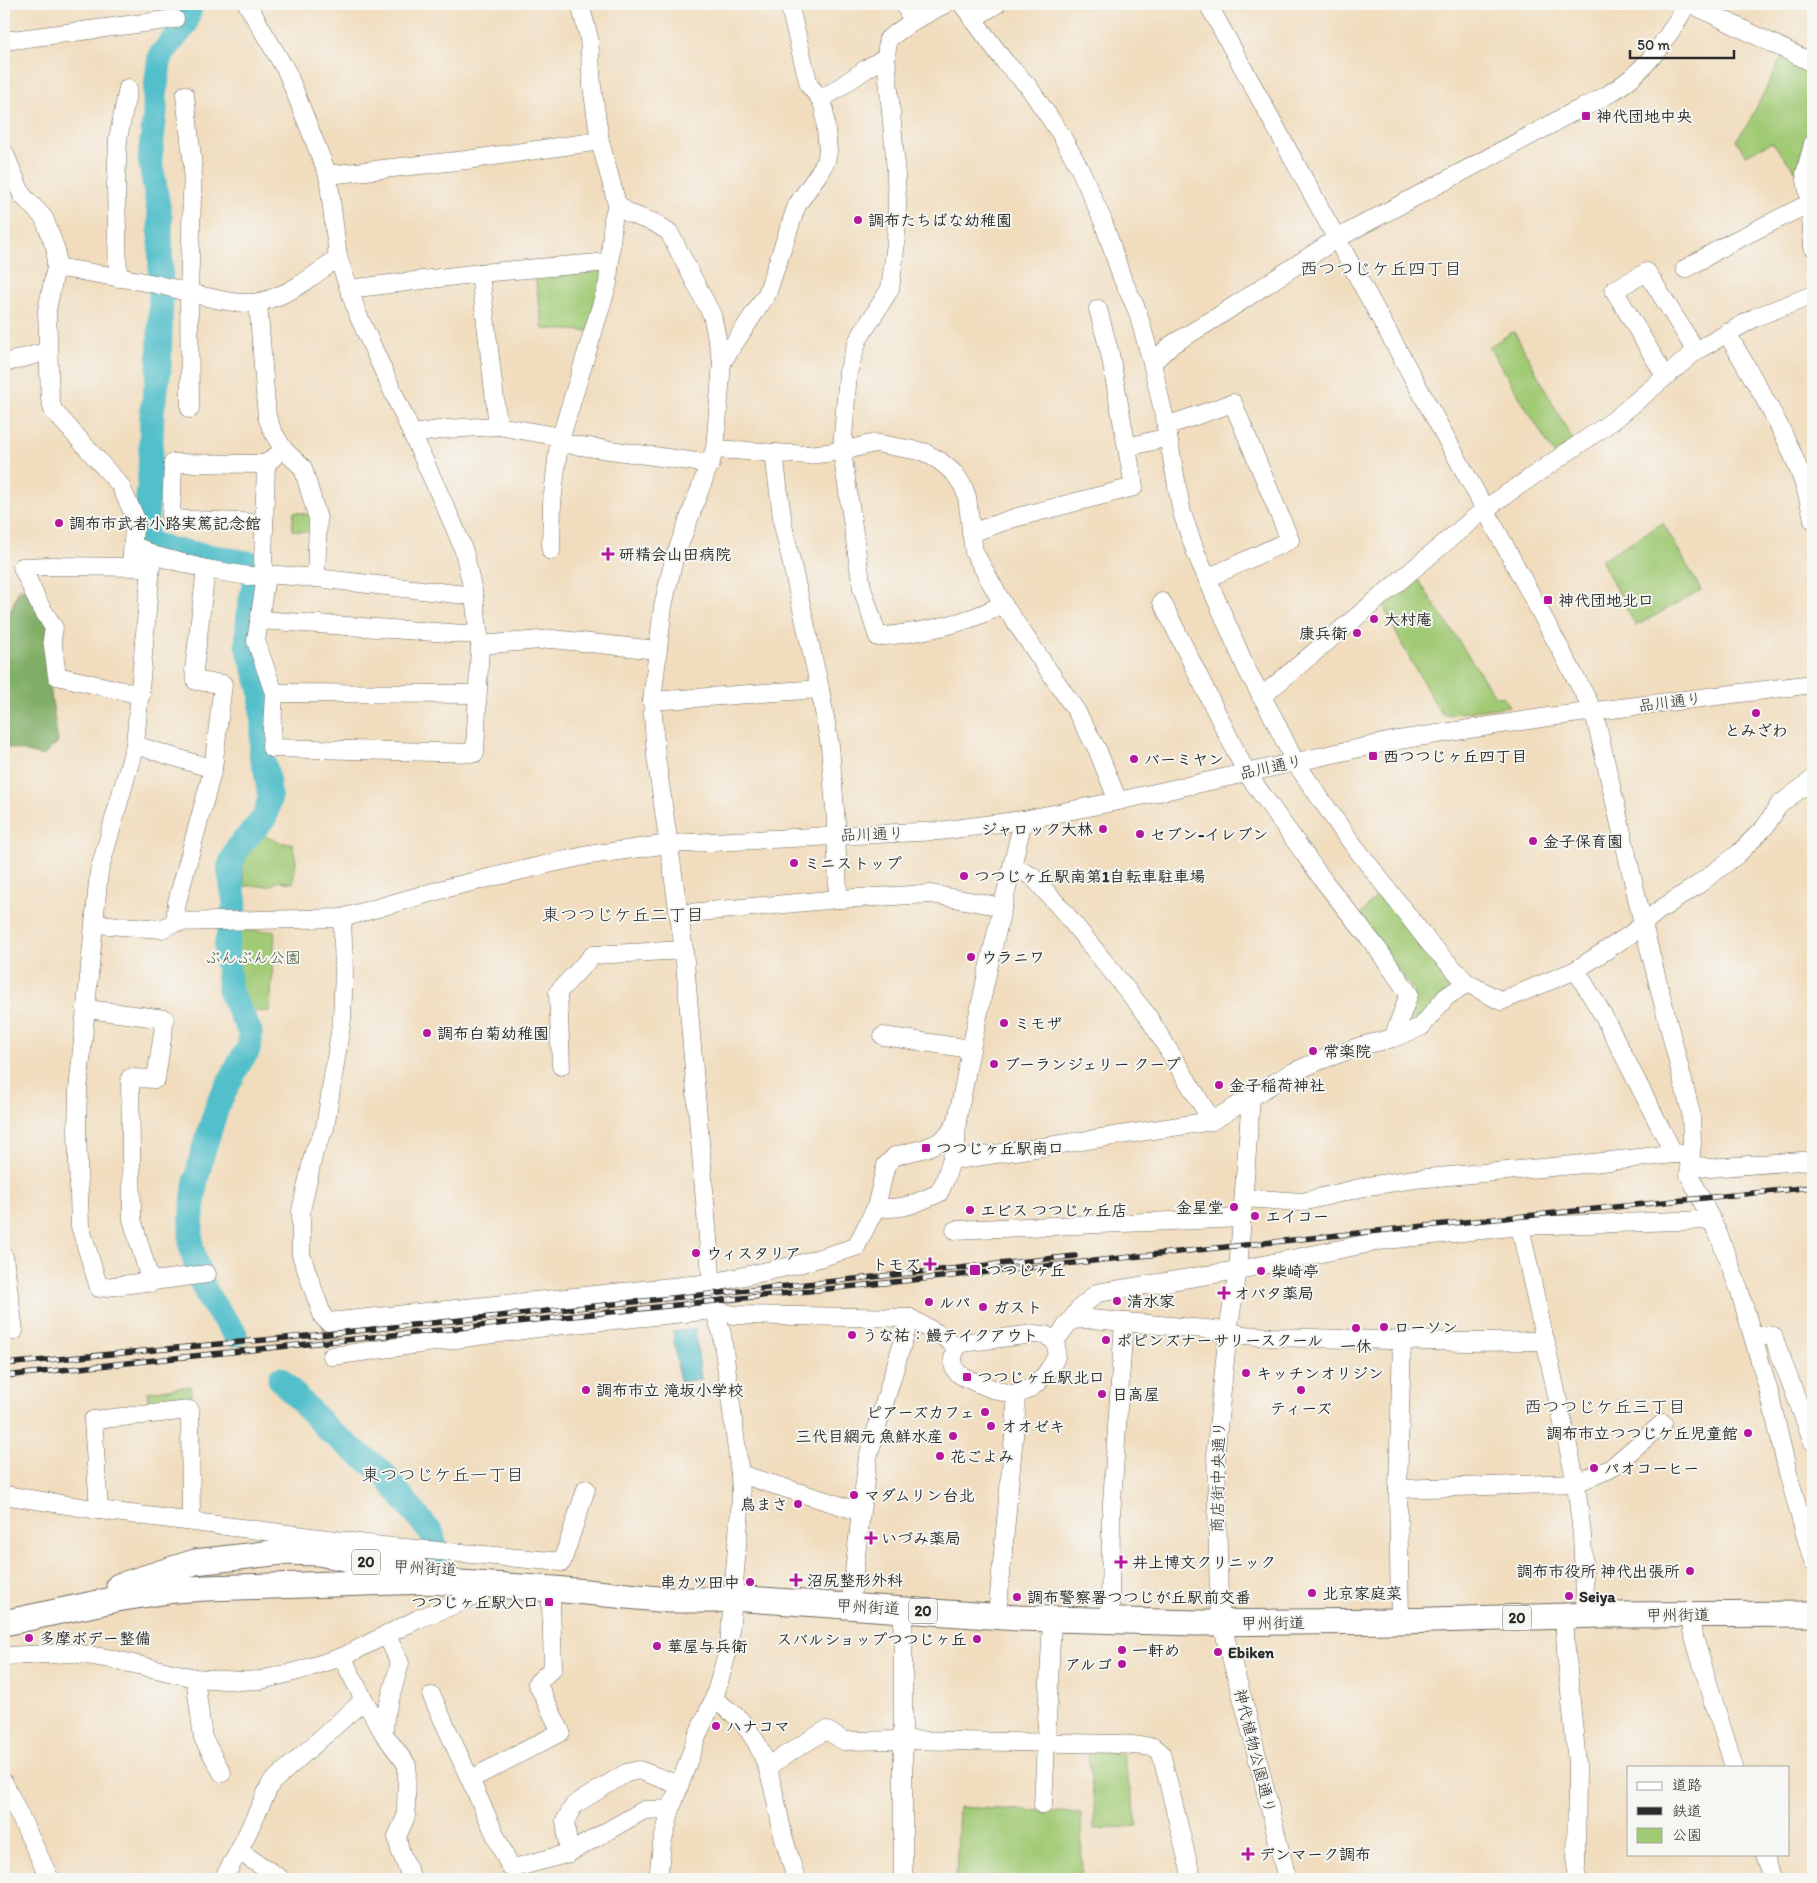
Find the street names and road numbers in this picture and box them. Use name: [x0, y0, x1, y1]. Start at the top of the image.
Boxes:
street label: 品川通り: [1637, 689, 1703, 715]
street label: 品川通り: [1238, 751, 1304, 783]
street label: 品川通り: [840, 823, 904, 845]
street label: 商店街中央通り: [1208, 1421, 1228, 1533]
road number: 20: [352, 1550, 380, 1574]
street label: 甲州街道: [393, 1557, 457, 1579]
street label: 甲州街道: [836, 1596, 900, 1618]
road number: 20: [909, 1598, 937, 1624]
street label: 甲州街道: [1646, 1605, 1710, 1625]
road number: 20: [1503, 1606, 1531, 1630]
street label: 甲州街道: [1241, 1613, 1305, 1633]
street label: 神代植物公園通り: [1230, 1687, 1280, 1815]

